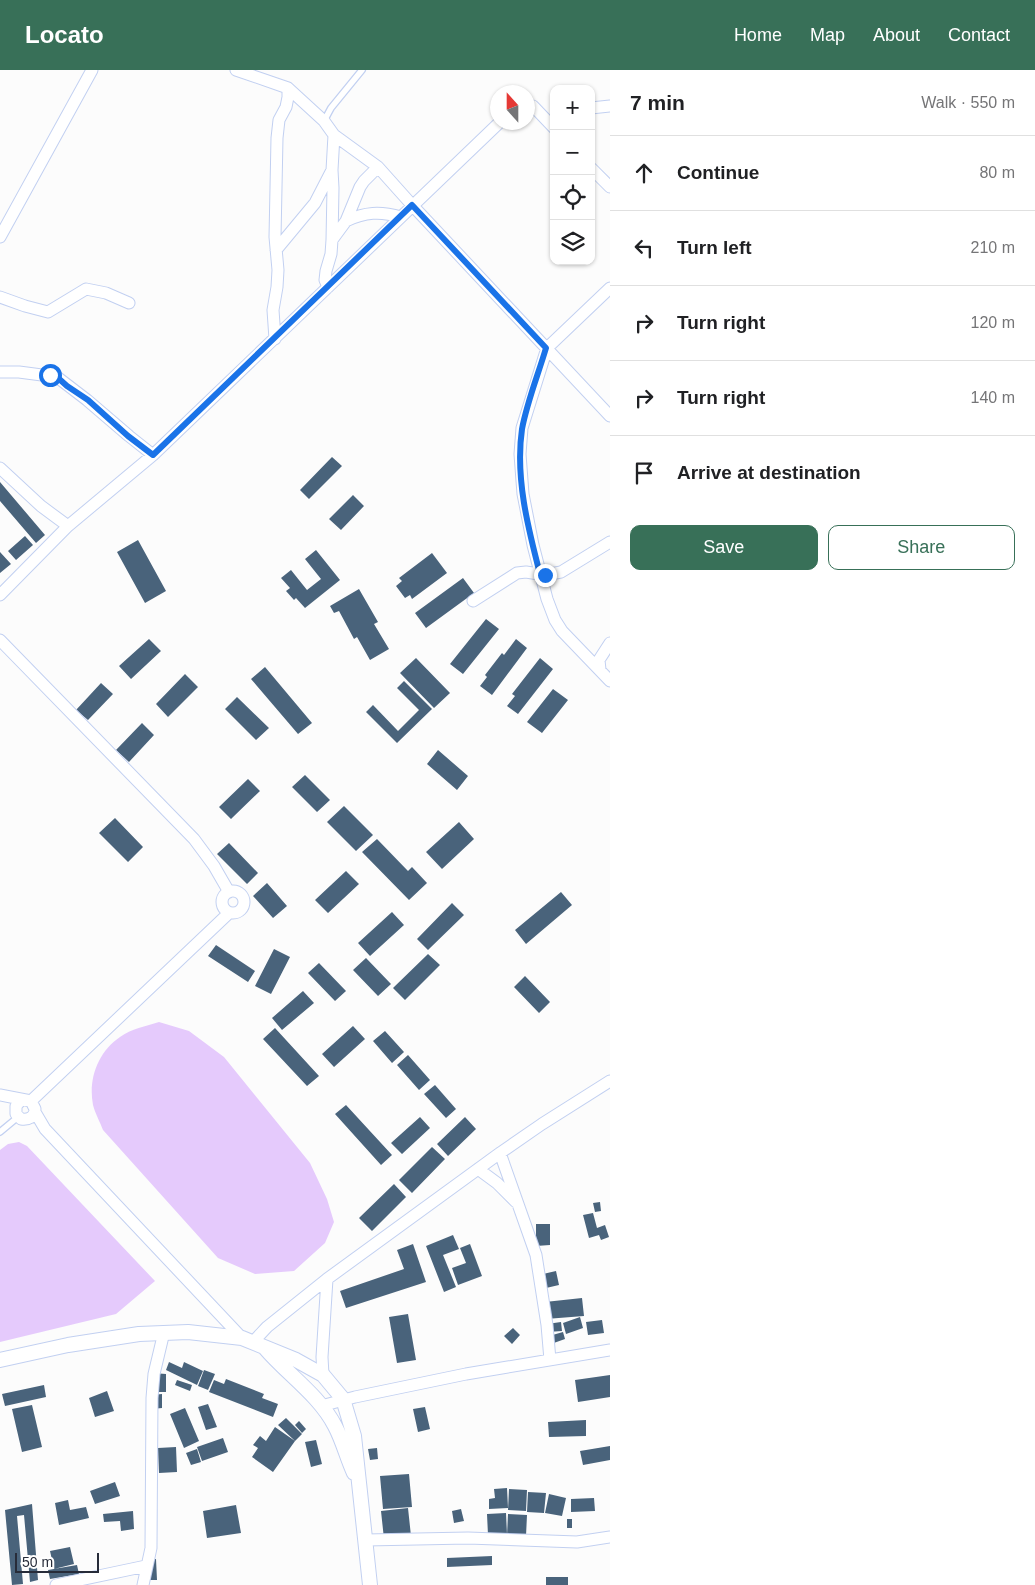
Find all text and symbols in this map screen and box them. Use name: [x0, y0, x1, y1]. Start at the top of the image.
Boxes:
text: Locato: [25, 21, 104, 48]
text: Home: [734, 25, 782, 45]
text: Map: [810, 25, 845, 45]
text: About: [873, 25, 920, 45]
text: Contact: [948, 25, 1010, 45]
north arrow: [490, 85, 535, 130]
map controls: [550, 85, 595, 265]
button: +: [550, 85, 595, 130]
text: 7 min: [630, 91, 685, 114]
text: Walk · 550 m: [921, 94, 1015, 111]
button: −: [550, 130, 595, 175]
icon: ahead: [630, 159, 658, 187]
text: Continue: [677, 162, 759, 183]
text: 80 m: [979, 164, 1015, 181]
button: locate: [550, 175, 595, 220]
button: layers: [550, 220, 595, 265]
icon: left: [630, 234, 658, 262]
text: Turn left: [677, 237, 752, 258]
text: 210 m: [971, 239, 1015, 256]
icon: right: [630, 309, 658, 337]
text: Turn right: [677, 312, 765, 333]
text: 120 m: [971, 314, 1015, 331]
route start: [39, 364, 62, 387]
icon: right: [630, 384, 658, 412]
text: Turn right: [677, 387, 765, 408]
text: 140 m: [971, 389, 1015, 406]
icon: arrive: [630, 459, 658, 487]
text: Arrive at destination: [677, 462, 861, 483]
button: Save: [630, 525, 818, 570]
button: Share: [828, 525, 1015, 570]
route end: [534, 564, 557, 587]
scale bar: [15, 1550, 99, 1573]
text: 50 m: [22, 1554, 53, 1570]

